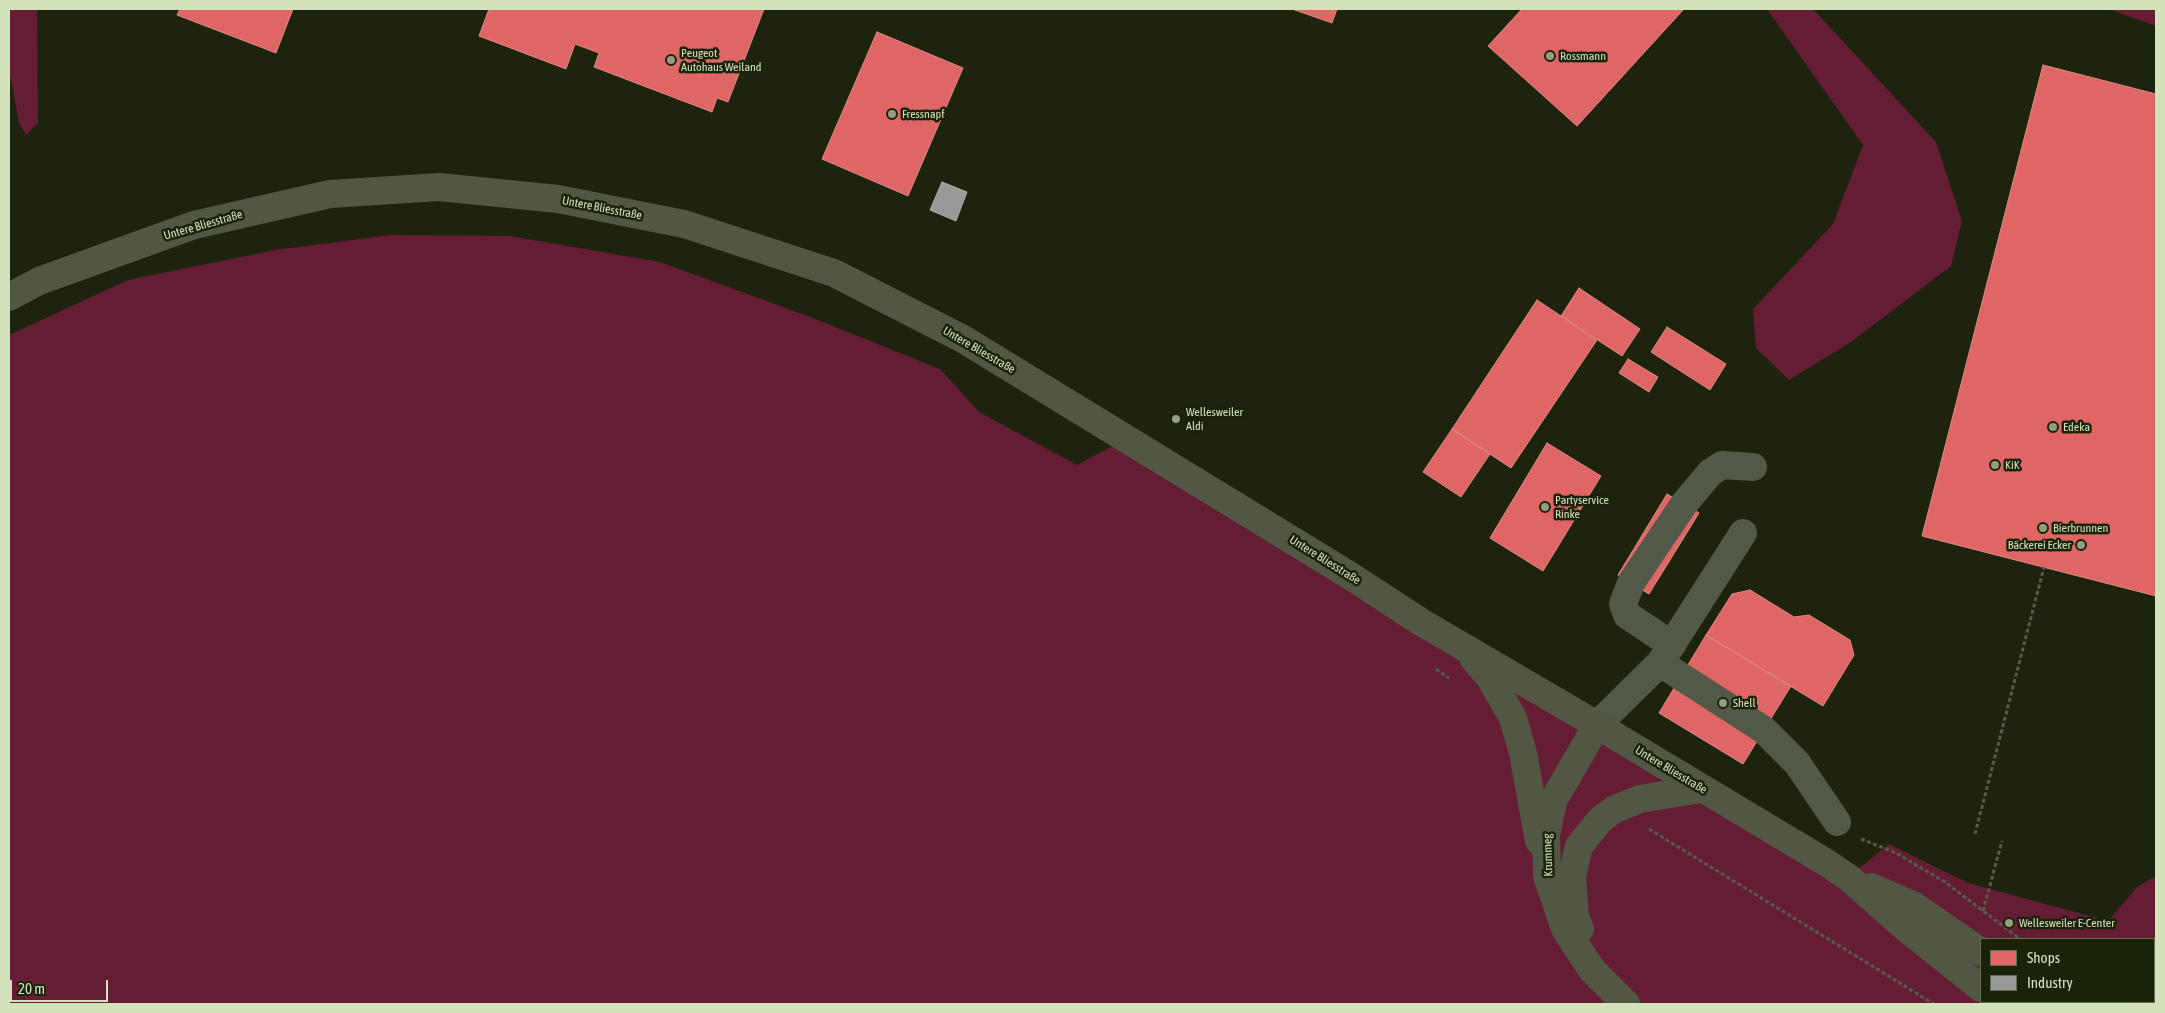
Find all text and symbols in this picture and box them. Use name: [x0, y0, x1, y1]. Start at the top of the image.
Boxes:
place label: Peugeot Autohaus Weiland: [681, 46, 762, 74]
place label: Rossmann: [1560, 49, 1606, 63]
marker: Rossmann: [1544, 50, 1556, 62]
marker: Peugeot Autohaus Weiland: [665, 54, 677, 66]
place label: Fressnapf: [902, 107, 944, 121]
marker: Fressnapf: [886, 108, 898, 120]
street label: Untere Bliesstraße: [561, 193, 643, 223]
street label: Untere Bliesstraße: [162, 207, 244, 243]
street label: Untere Bliesstraße: [940, 323, 1018, 377]
place label: Wellesweiler Aldi: [1186, 405, 1243, 433]
marker: Wellesweiler Aldi: [1170, 413, 1182, 425]
place label: Edeka: [2063, 420, 2090, 434]
marker: Edeka: [2047, 421, 2059, 433]
place label: KiK: [2005, 458, 2020, 472]
marker: KiK: [1989, 459, 2001, 471]
place label: Partyservice Rinke: [1555, 493, 1609, 521]
marker: Partyservice Rinke: [1539, 501, 1551, 513]
place label: Bierbrunnen: [2053, 521, 2108, 535]
marker: Bierbrunnen: [2037, 522, 2049, 534]
street label: Untere Bliesstraße: [1287, 532, 1363, 588]
place label: Bäckerei Ecker: [2008, 538, 2071, 552]
marker: Bäckerei Ecker: [2075, 539, 2087, 551]
place label: Shell: [1733, 696, 1756, 710]
marker: Shell: [1717, 697, 1729, 709]
street label: Untere Bliesstraße: [1632, 743, 1710, 797]
street label: Krummeg: [1540, 833, 1556, 877]
place label: Wellesweiler E-Center: [2019, 916, 2115, 930]
marker: Wellesweiler E-Center: [2003, 917, 2015, 929]
legend: [1980, 938, 2155, 1003]
text: Shops: [2027, 949, 2060, 966]
scale bar: [12, 970, 110, 1002]
text: Industry: [2027, 974, 2073, 991]
text: 20 m: [18, 980, 45, 997]

